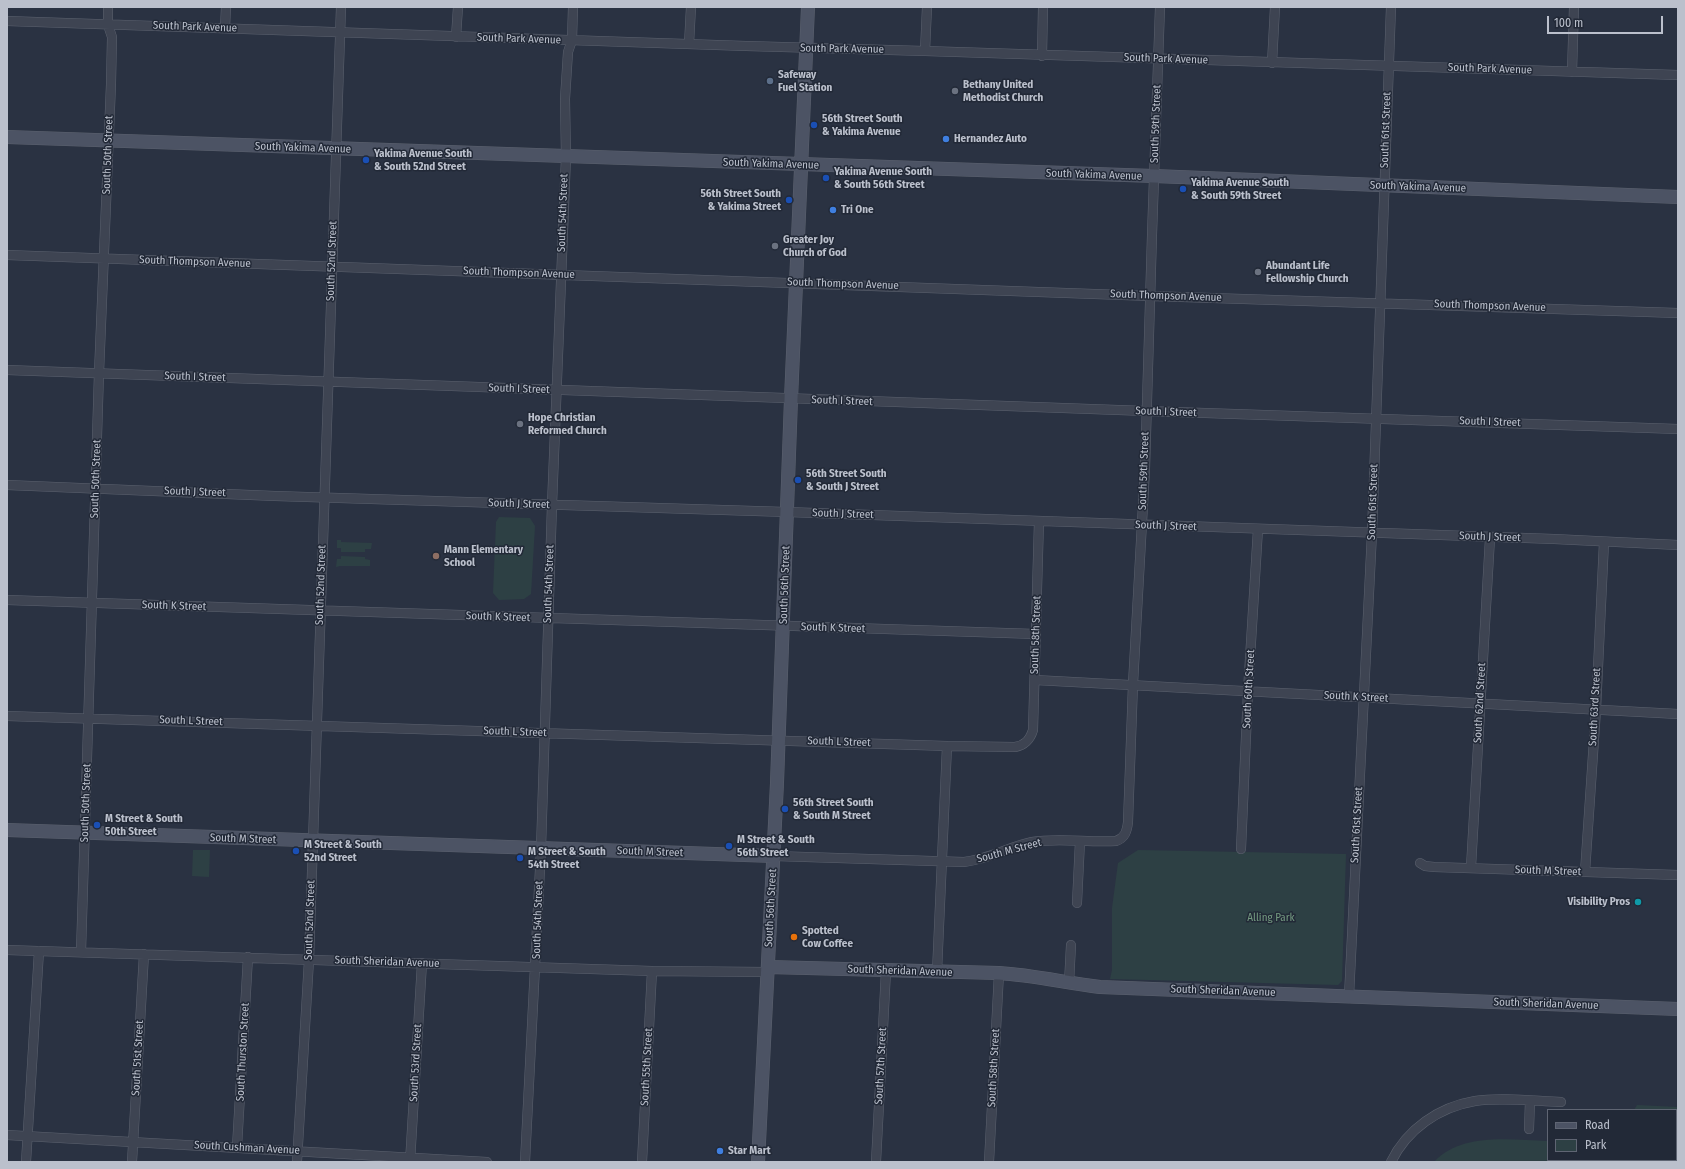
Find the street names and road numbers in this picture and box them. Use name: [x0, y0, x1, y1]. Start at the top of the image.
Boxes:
street label: South Park Avenue: [153, 19, 237, 35]
street label: South Park Avenue: [477, 31, 561, 47]
street label: South Park Avenue: [800, 42, 884, 56]
street label: South Park Avenue: [1124, 51, 1208, 67]
street label: South Park Avenue: [1448, 61, 1532, 77]
street label: South 59th Street: [1148, 85, 1164, 163]
street label: South 61st Street: [1378, 92, 1394, 168]
street label: South 50th Street: [100, 115, 116, 195]
street label: South Yakima Avenue: [255, 140, 351, 156]
street label: South Yakima Avenue: [723, 156, 819, 172]
street label: South Yakima Avenue: [1046, 167, 1142, 183]
street label: South 54th Street: [555, 174, 571, 252]
street label: South Yakima Avenue: [1370, 179, 1466, 195]
street label: South 52nd Street: [324, 221, 340, 301]
street label: South Thompson Avenue: [139, 253, 251, 271]
street label: South Thompson Avenue: [463, 264, 575, 282]
street label: South Thompson Avenue: [787, 275, 899, 293]
street label: South Thompson Avenue: [1110, 287, 1222, 305]
street label: South Thompson Avenue: [1434, 297, 1546, 315]
street label: South I Street: [164, 369, 226, 385]
street label: South I Street: [488, 381, 550, 397]
street label: South I Street: [811, 393, 873, 409]
street label: South I Street: [1135, 404, 1197, 420]
street label: South I Street: [1459, 414, 1521, 430]
street label: South 59th Street: [1136, 432, 1152, 510]
street label: South 50th Street: [88, 439, 104, 519]
street label: South 61st Street: [1365, 464, 1381, 540]
street label: South J Street: [164, 484, 226, 500]
street label: South J Street: [488, 496, 550, 512]
street label: South J Street: [812, 506, 874, 522]
street label: South J Street: [1135, 518, 1197, 534]
street label: South J Street: [1459, 529, 1521, 545]
street label: South 52nd Street: [313, 545, 329, 625]
street label: South 54th Street: [541, 545, 557, 623]
street label: South 56th Street: [777, 546, 793, 624]
street label: South 58th Street: [1028, 596, 1044, 674]
street label: South K Street: [142, 598, 206, 614]
street label: South K Street: [466, 609, 530, 625]
street label: South K Street: [801, 620, 865, 636]
street label: South 60th Street: [1240, 649, 1258, 729]
street label: South 62nd Street: [1471, 662, 1489, 744]
street label: South 63rd Street: [1586, 668, 1604, 746]
street label: South K Street: [1323, 689, 1389, 705]
street label: South L Street: [159, 713, 223, 729]
street label: South L Street: [483, 724, 547, 740]
street label: South L Street: [807, 734, 871, 750]
street label: South 50th Street: [78, 763, 94, 843]
street label: South 61st Street: [1348, 787, 1366, 863]
street label: South M Street: [210, 831, 276, 847]
street label: South M Street: [975, 836, 1043, 866]
street label: South M Street: [617, 844, 683, 860]
street label: South M Street: [1515, 863, 1581, 879]
street label: South 56th Street: [762, 868, 780, 948]
street label: South 52nd Street: [302, 880, 318, 960]
street label: South 54th Street: [530, 881, 546, 959]
street label: South Sheridan Avenue: [334, 954, 440, 970]
street label: South Sheridan Avenue: [847, 963, 953, 979]
street label: South Sheridan Avenue: [1170, 983, 1276, 999]
street label: South Sheridan Avenue: [1493, 996, 1599, 1012]
street label: South Thurston Street: [234, 1002, 252, 1102]
street label: South 51st Street: [129, 1020, 147, 1096]
street label: South 53rd Street: [407, 1024, 425, 1102]
street label: South 57th Street: [872, 1027, 890, 1105]
street label: South 55th Street: [638, 1028, 656, 1106]
street label: South 58th Street: [985, 1028, 1003, 1108]
street label: South Cushman Avenue: [194, 1139, 300, 1157]

